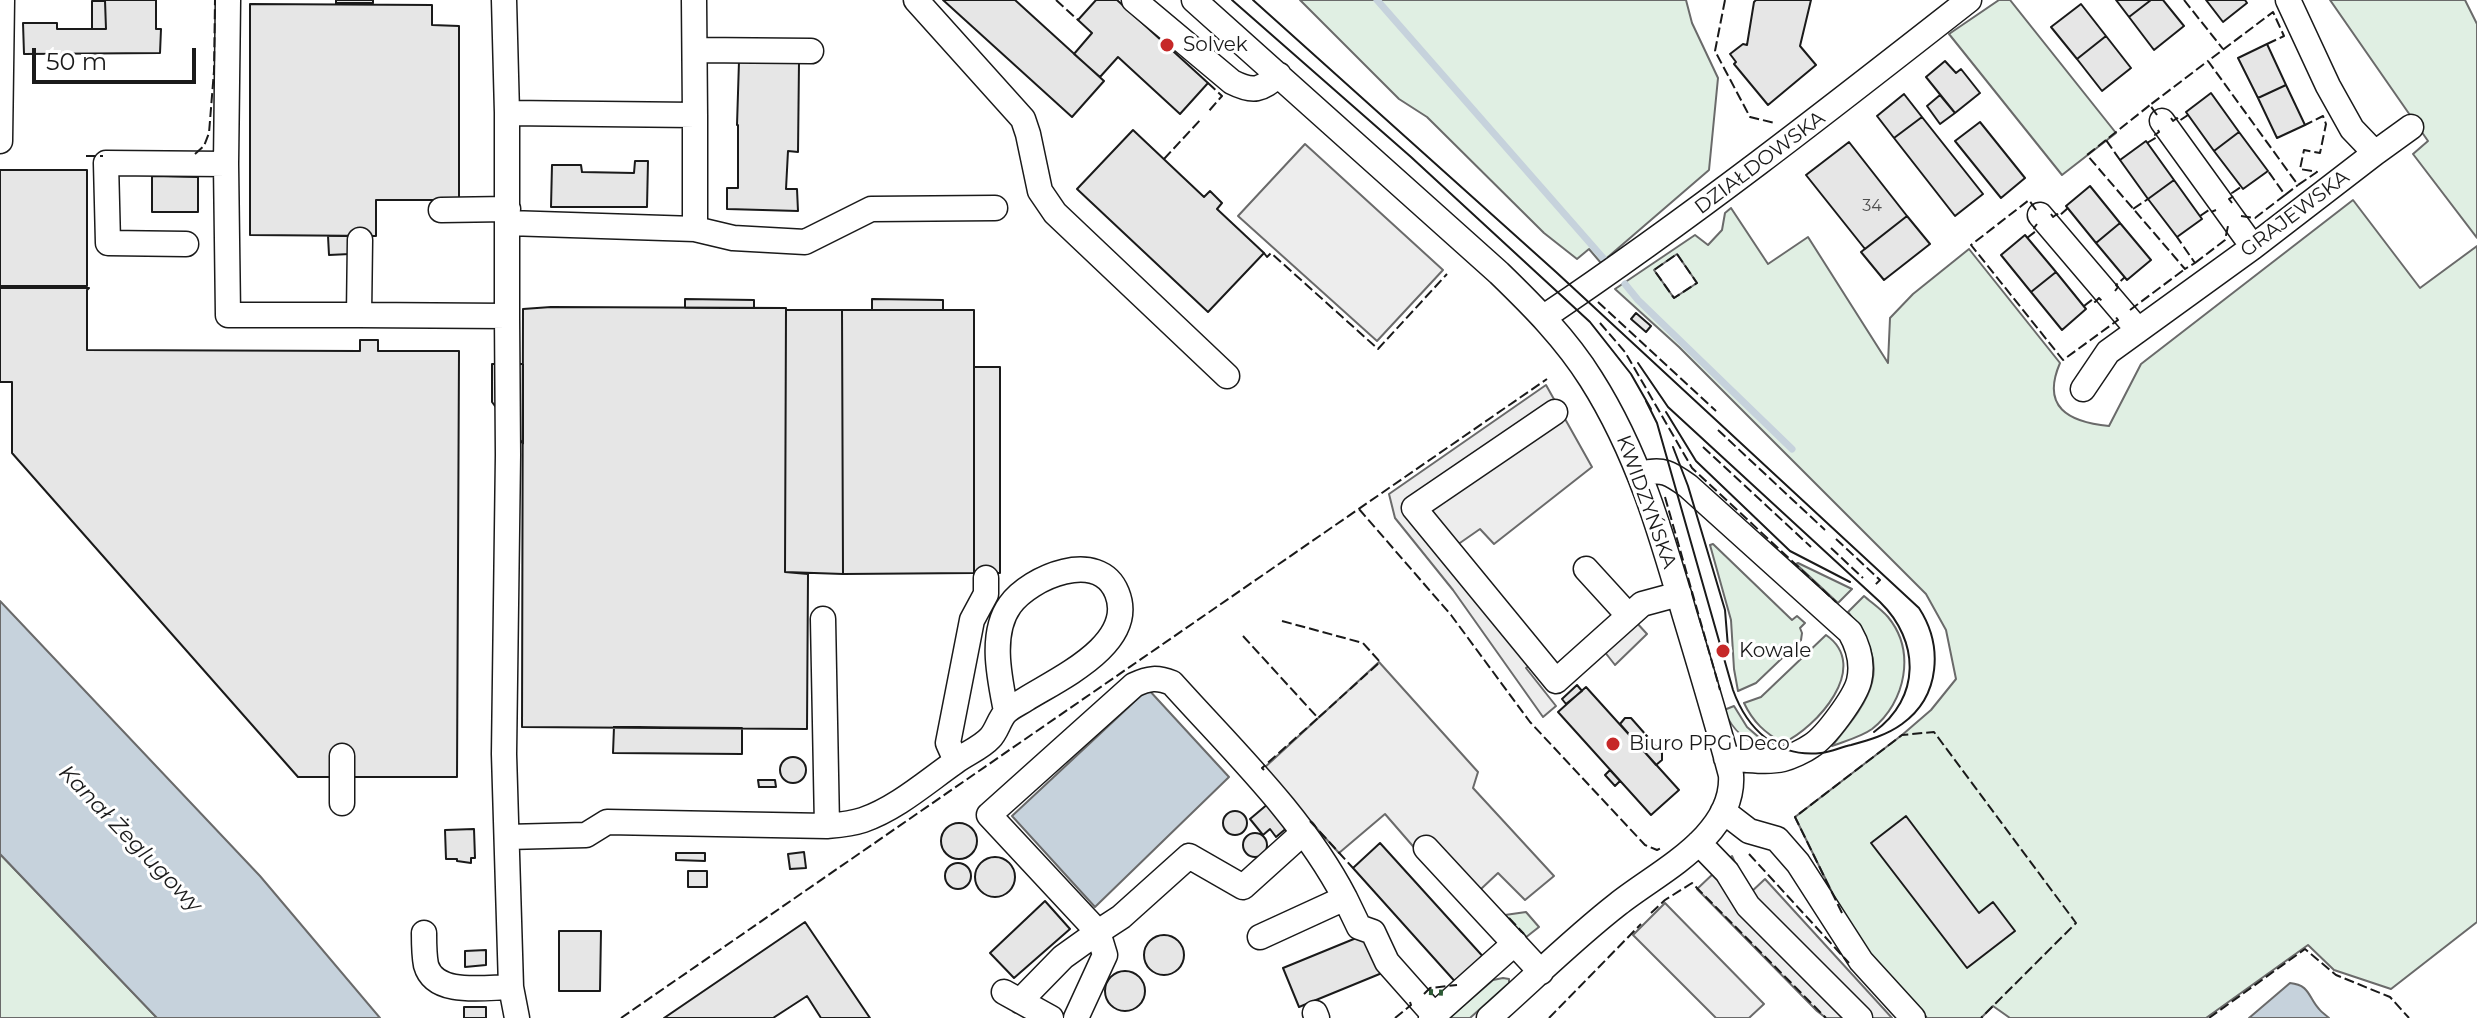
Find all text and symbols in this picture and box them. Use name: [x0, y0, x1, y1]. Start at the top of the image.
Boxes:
scale bar: [36, 32, 200, 82]
place label: Solvek: [1183, 33, 1248, 57]
marker: Solvek: [1158, 36, 1176, 54]
text: 50 m: [46, 47, 107, 76]
street label: DZIAŁDOWSKA: [1690, 106, 1830, 220]
street label: GRAJEWSKA: [2236, 165, 2354, 263]
house number: 34: [1862, 196, 1882, 216]
street label: KWIDZYŃSKA: [1611, 432, 1681, 572]
place label: Kowale: [1739, 639, 1811, 663]
marker: Kowale: [1714, 642, 1732, 660]
place label: Biuro PPG Deco: [1629, 732, 1790, 756]
marker: Biuro PPG Deco: [1604, 735, 1622, 753]
water label: Kanał Żeglugowy: [53, 760, 207, 918]

